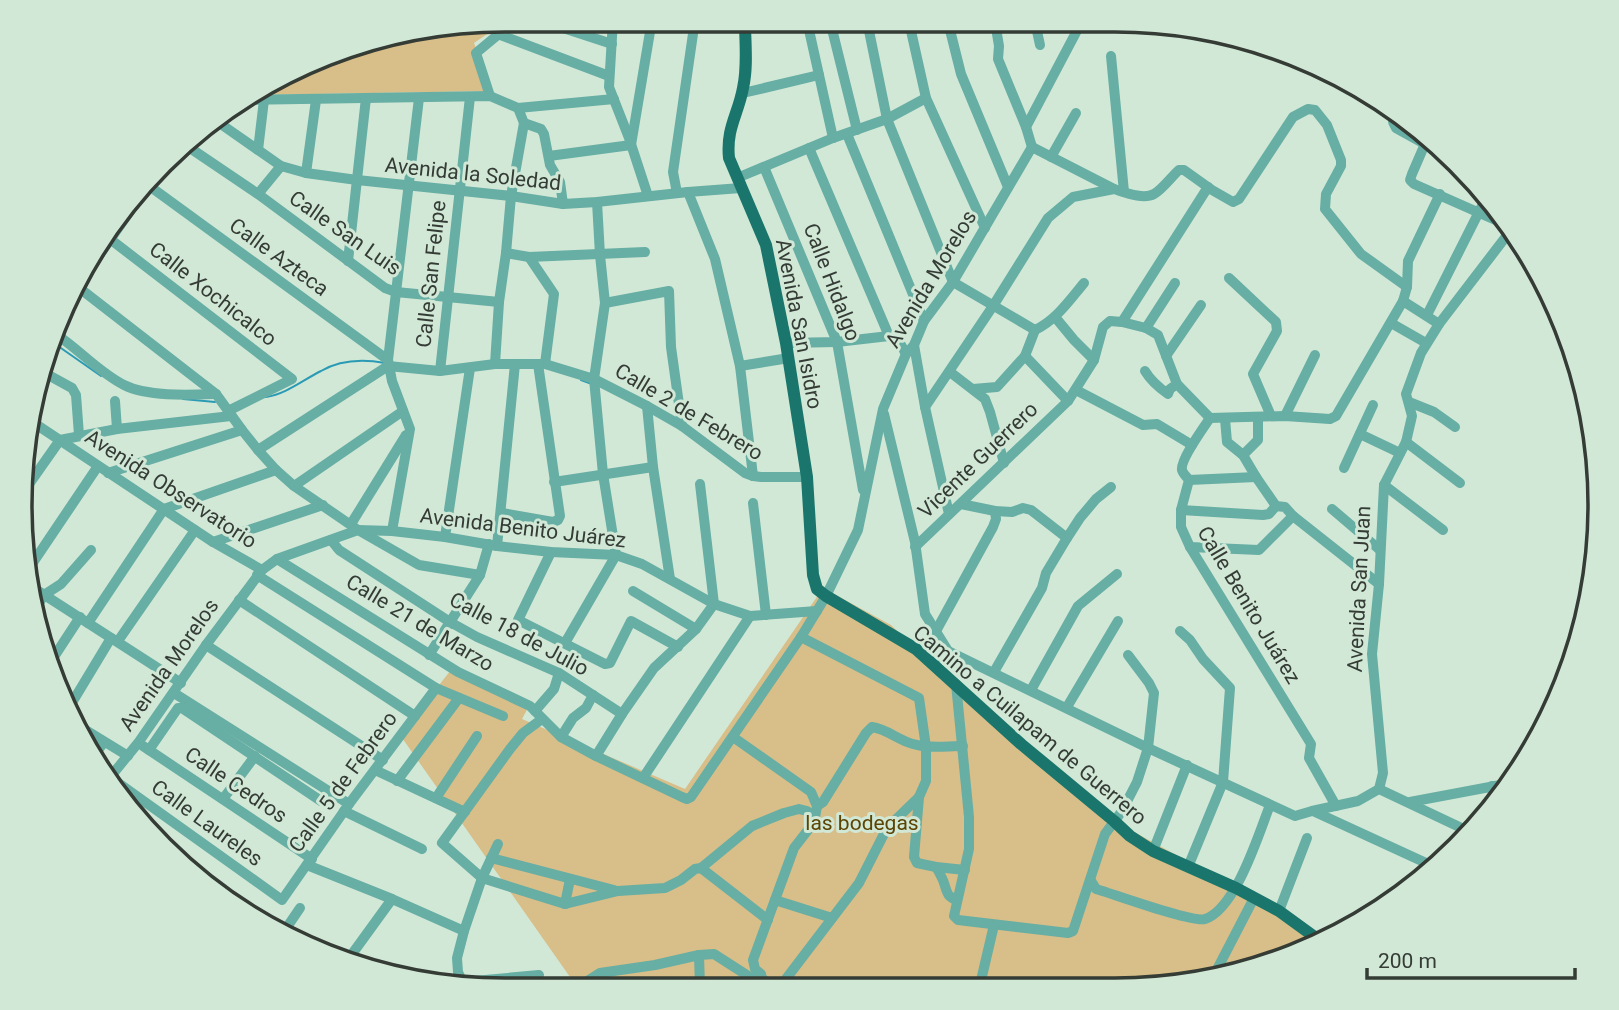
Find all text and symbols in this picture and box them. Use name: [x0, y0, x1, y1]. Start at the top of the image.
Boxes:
street label: Avenida la Soledad: [384, 153, 562, 195]
street label: Calle San Luis: [285, 186, 405, 280]
street label: Calle San Felipe: [411, 199, 451, 349]
street label: Avenida Morelos: [881, 206, 981, 352]
street label: Calle Azteca: [225, 213, 333, 301]
street label: Calle Hidalgo: [799, 220, 865, 344]
street label: Calle Xochicalco: [145, 237, 281, 351]
street label: Avenida San Isidro: [771, 237, 827, 411]
street label: Calle 2 de Febrero: [611, 358, 767, 466]
street label: Vicente Guerrero: [913, 397, 1043, 523]
street label: Avenida Observatorio: [81, 425, 261, 553]
street label: Avenida Benito Juárez: [419, 503, 627, 553]
street label: Avenida San Juan: [1343, 505, 1375, 673]
street label: Calle Benito Juárez: [1192, 522, 1306, 688]
street label: Calle 21 de Marzo: [342, 570, 498, 676]
street label: Calle 18 de Julio: [445, 587, 593, 681]
street label: Avenida Morelos: [114, 594, 224, 736]
street label: Camino a Cuilapam de Guerrero: [909, 620, 1151, 830]
street label: Calle 5 de Febrero: [284, 707, 402, 857]
street label: Calle Cedros: [180, 742, 292, 828]
street label: Calle Laureles: [147, 775, 267, 871]
park label: las bodegas: [805, 811, 919, 835]
scale bar: [1367, 936, 1575, 980]
text: 200 m: [1378, 949, 1437, 973]

